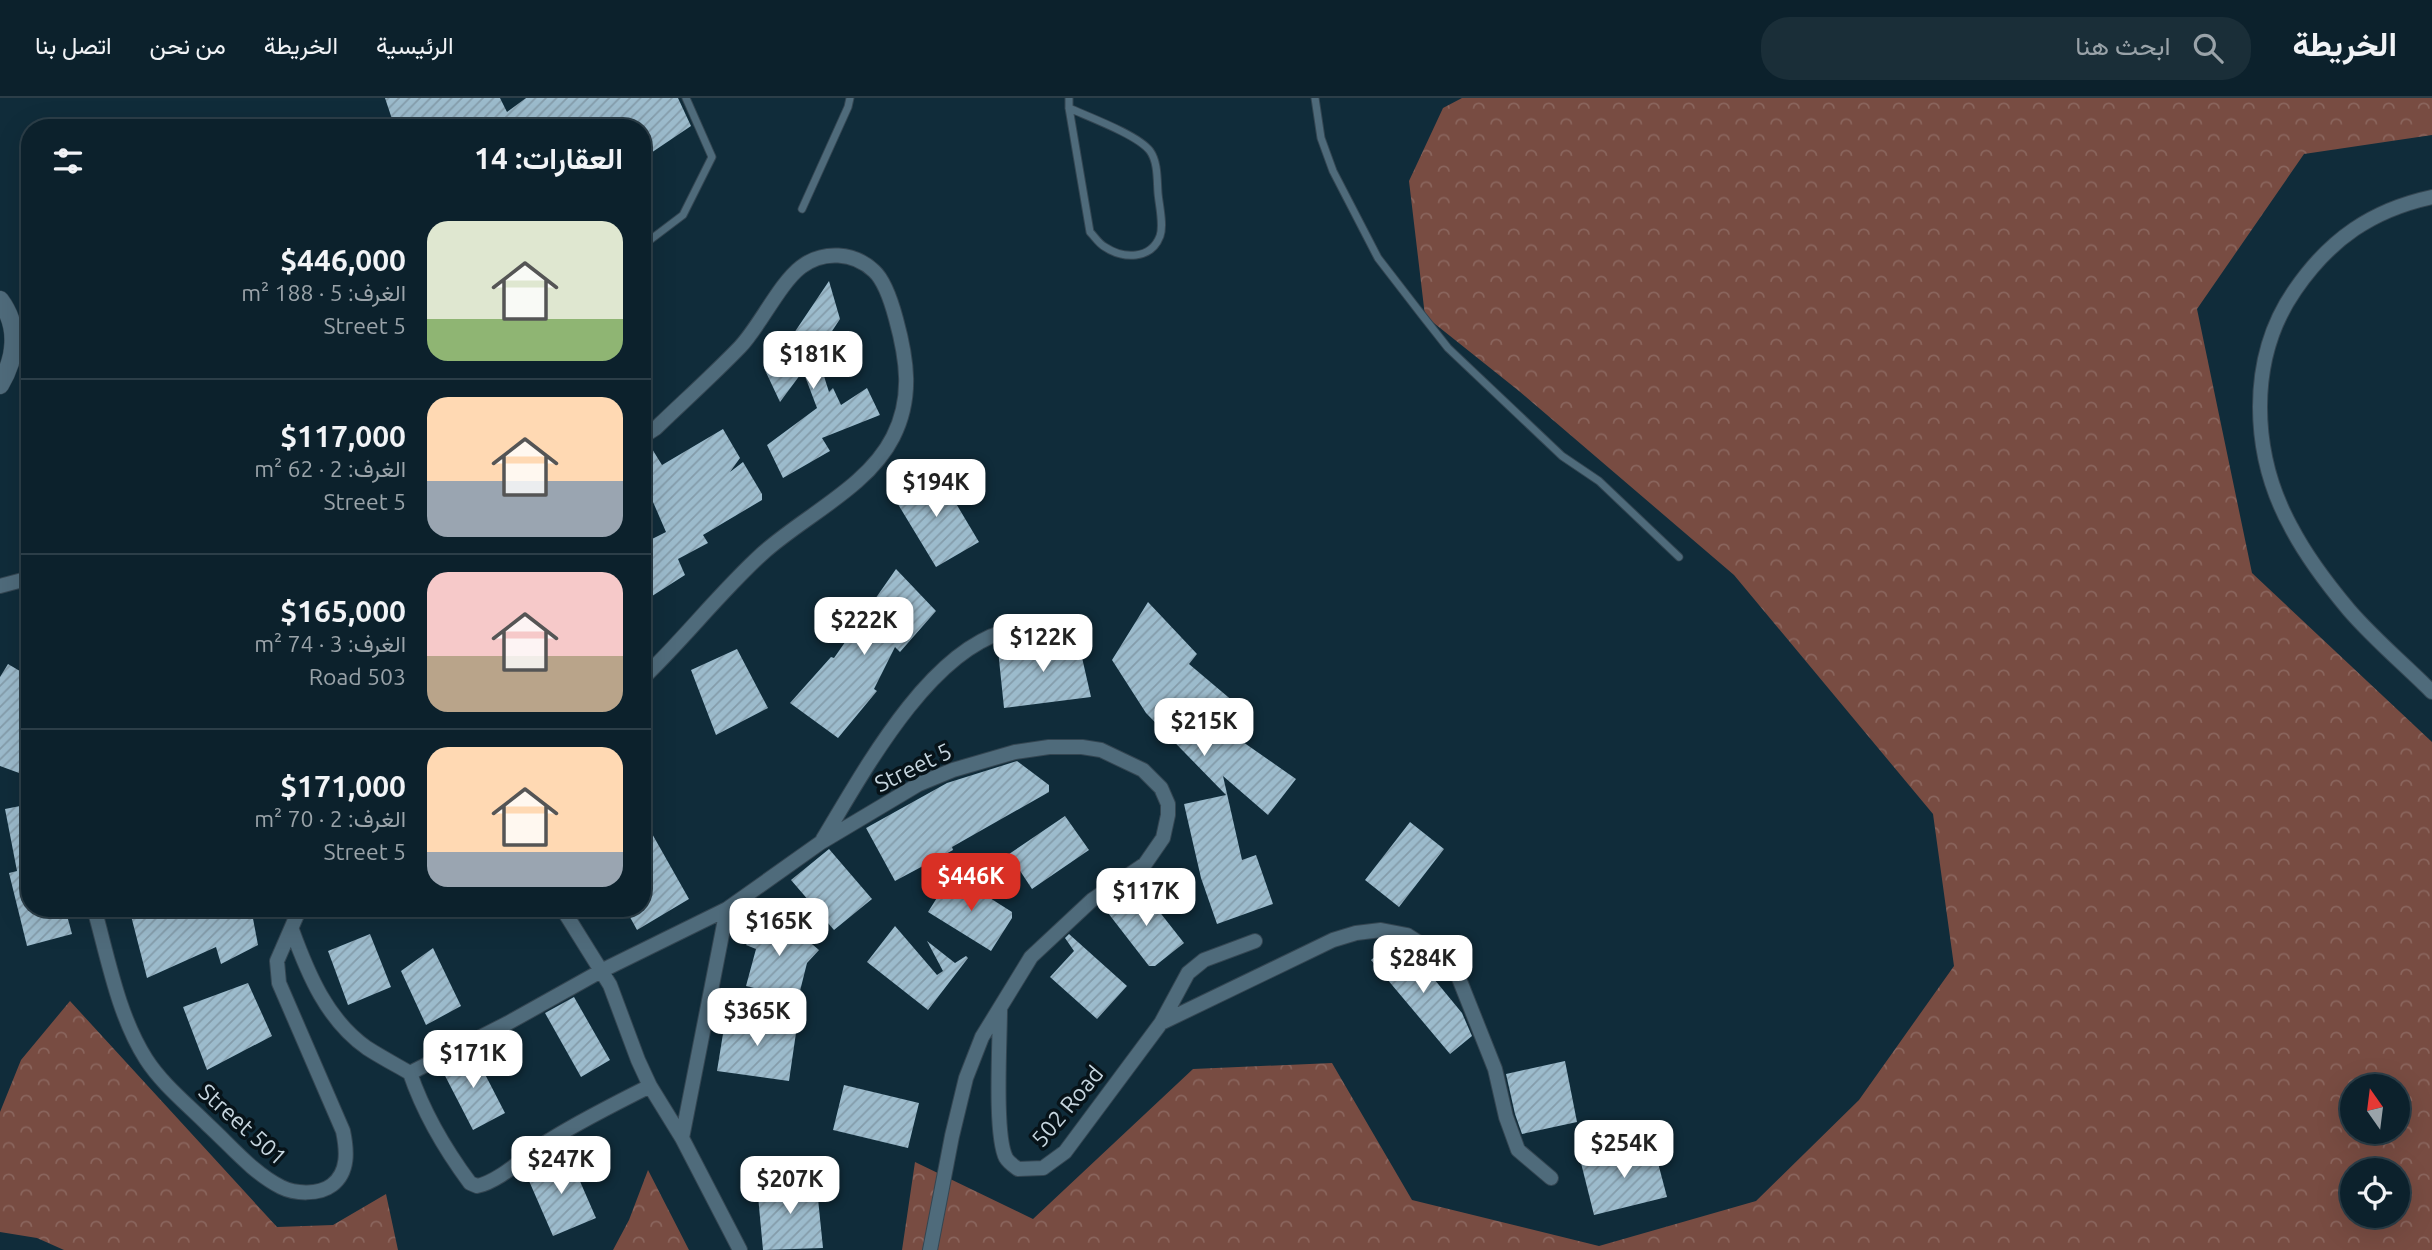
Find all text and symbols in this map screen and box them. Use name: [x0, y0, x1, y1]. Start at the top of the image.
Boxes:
search box: [1761, 17, 2251, 80]
text: الخريطة: [2293, 25, 2397, 62]
icon: search: [2189, 29, 2227, 67]
text: ابحث هنا: [2075, 31, 2171, 60]
text: اتصل بنا: [35, 32, 112, 59]
text: من نحن: [150, 32, 226, 59]
text: الخريطة: [264, 32, 338, 59]
text: الرئيسية: [376, 32, 454, 59]
text: العقارات: 14: [474, 141, 623, 175]
icon: filters: [49, 142, 87, 180]
text: $446,000: [280, 243, 406, 277]
icon: home: [483, 249, 567, 333]
text: الغرف: 5 · 188 m²: [241, 280, 406, 305]
text: Street 5: [324, 313, 406, 338]
pin: $181K: [764, 331, 862, 391]
text: $181K: [779, 341, 847, 366]
text: $117,000: [280, 419, 406, 453]
icon: home: [483, 425, 567, 509]
text: الغرف: 2 · 62 m²: [254, 456, 406, 481]
pin: $194K: [887, 460, 985, 519]
text: $194K: [902, 469, 970, 494]
text: Street 5: [324, 489, 406, 514]
text: $165,000: [280, 594, 406, 628]
pin: $222K: [815, 598, 913, 657]
icon: home: [483, 600, 567, 684]
text: $222K: [830, 607, 898, 632]
pin: $122K: [994, 614, 1092, 674]
text: $122K: [1009, 624, 1077, 649]
text: الغرف: 3 · 74 m²: [254, 631, 406, 656]
text: 503 Road: [309, 664, 406, 689]
pin: $215K: [1155, 698, 1253, 758]
text: $215K: [1170, 708, 1238, 733]
street label: Street 5: [870, 738, 956, 796]
text: $171,000: [280, 769, 406, 803]
icon: home: [483, 775, 567, 859]
text: الغرف: 2 · 70 m²: [254, 806, 406, 831]
text: Street 5: [324, 839, 406, 864]
pin: $446K: [922, 854, 1020, 913]
text: $446K: [937, 863, 1005, 888]
pin: $117K: [1097, 868, 1195, 928]
text: $117K: [1112, 878, 1180, 903]
pin: $165K: [730, 898, 828, 958]
text: $165K: [745, 908, 813, 933]
pin: $284K: [1374, 936, 1472, 995]
text: $284K: [1389, 945, 1457, 970]
pin: $365K: [708, 988, 806, 1048]
text: $365K: [723, 998, 791, 1023]
pin: $171K: [424, 1030, 522, 1090]
text: $171K: [439, 1040, 507, 1065]
street label: 502 Road: [1026, 1061, 1108, 1151]
north arrow: [2340, 1074, 2410, 1144]
map controls: [2340, 1074, 2410, 1228]
street label: Street 501: [194, 1078, 292, 1170]
pin: $254K: [1575, 1121, 1673, 1180]
text: $254K: [1590, 1130, 1658, 1155]
pin: $247K: [512, 1136, 610, 1196]
text: $247K: [527, 1146, 595, 1171]
pin: $207K: [741, 1156, 839, 1216]
button: locate: [2340, 1158, 2410, 1228]
text: $207K: [756, 1166, 824, 1191]

